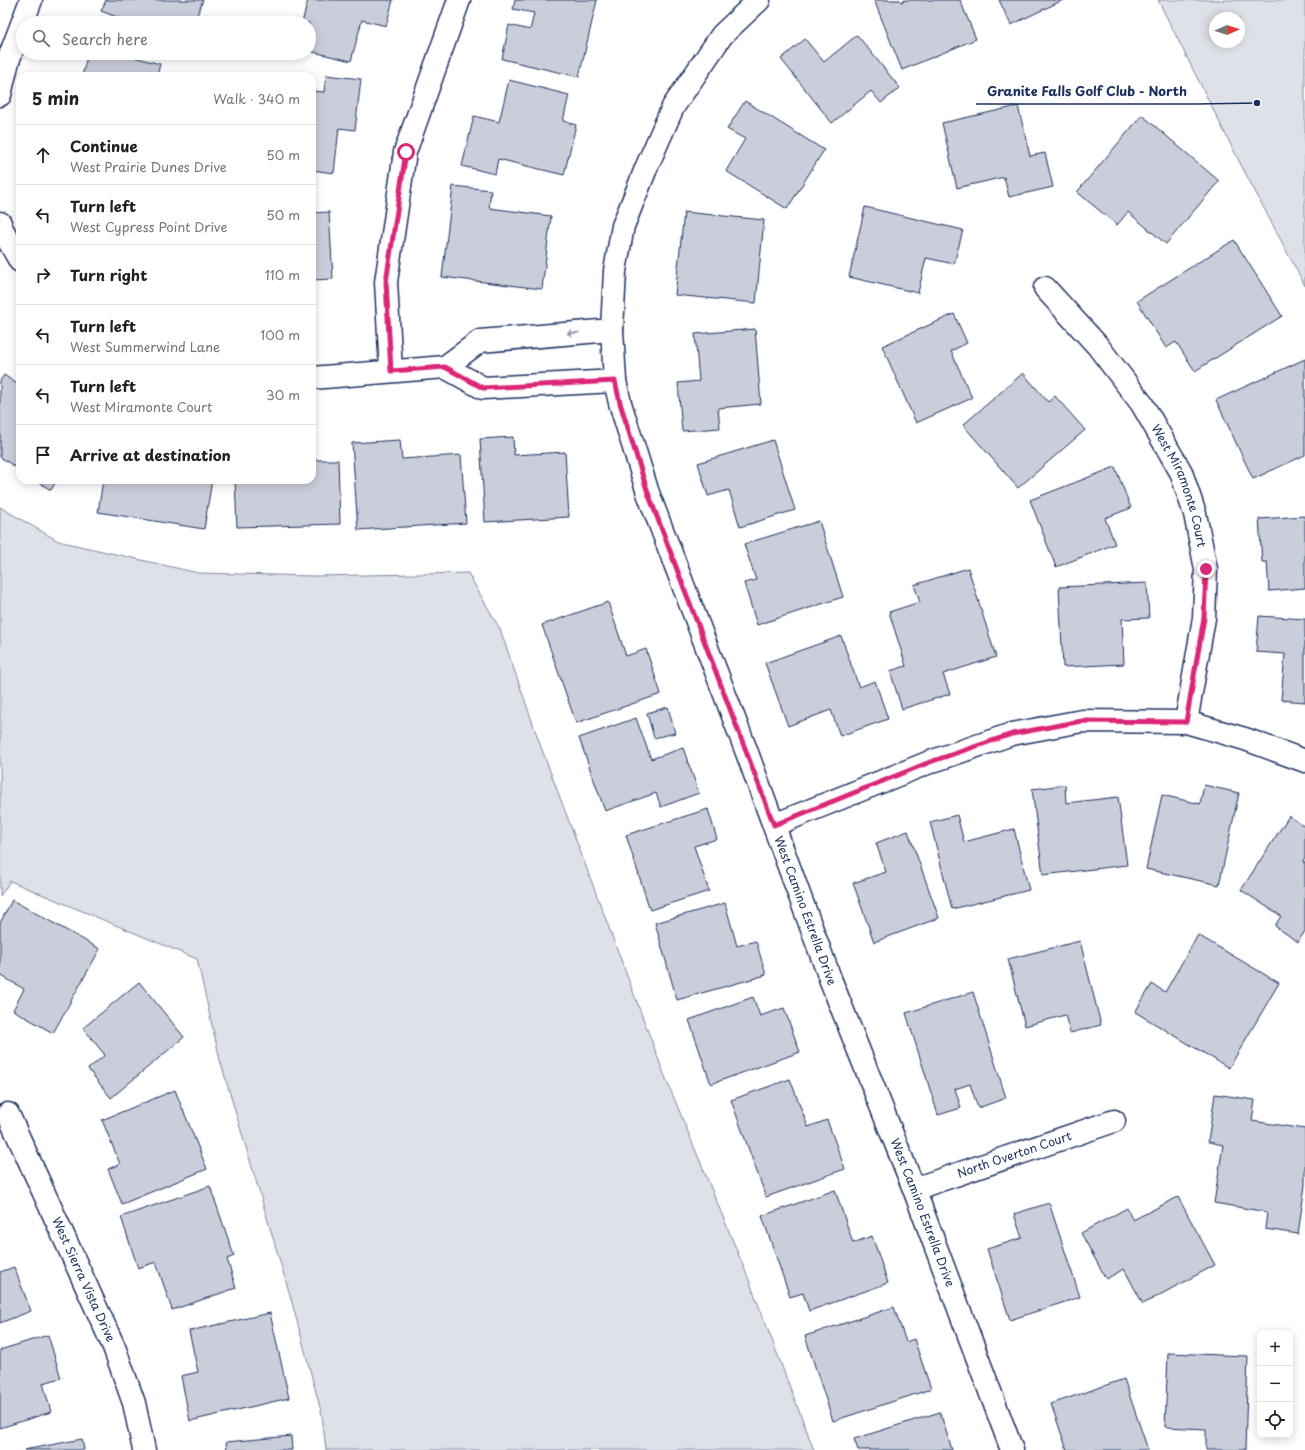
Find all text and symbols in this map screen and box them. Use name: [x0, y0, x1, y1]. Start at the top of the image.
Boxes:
north arrow: [1209, 12, 1245, 48]
search box: [16, 16, 316, 60]
icon: search: [30, 27, 52, 49]
text: Search here: [62, 27, 148, 50]
callout: Granite Falls Golf Club - North: [976, 79, 1197, 104]
text: Granite Falls Golf Club - North: [987, 81, 1187, 100]
text: 5 min: [32, 85, 79, 111]
text: Walk · 340 m: [213, 89, 300, 108]
text: Continue: [70, 134, 138, 157]
route start: [397, 143, 415, 161]
icon: ahead: [32, 144, 54, 166]
text: 50 m: [266, 145, 300, 164]
text: West Prairie Dunes Drive: [70, 157, 227, 176]
text: Turn left: [70, 194, 136, 217]
icon: left: [32, 204, 54, 226]
text: 50 m: [266, 205, 300, 224]
text: West Cypress Point Drive: [70, 217, 227, 236]
text: Turn right: [70, 263, 147, 286]
icon: right: [32, 264, 54, 286]
text: 110 m: [265, 265, 300, 284]
text: Turn left: [70, 314, 136, 337]
icon: left: [32, 324, 54, 346]
text: 100 m: [260, 325, 300, 344]
one-way arrow: [567, 329, 580, 336]
text: West Summerwind Lane: [70, 337, 220, 356]
text: Turn left: [70, 374, 136, 397]
icon: left: [32, 384, 54, 406]
text: 30 m: [266, 385, 300, 404]
text: West Miramonte Court: [70, 397, 212, 416]
street label: West Miramonte Court: [1147, 421, 1211, 549]
text: Arrive at destination: [70, 443, 231, 466]
icon: arrive: [32, 444, 54, 466]
route end: [1197, 560, 1215, 578]
street label: West Camino Estrella Drive: [770, 833, 842, 988]
street label: North Overton Court: [954, 1126, 1074, 1182]
street label: West Camino Estrella Drive: [887, 1135, 960, 1289]
street label: West Sierra Vista Drive: [48, 1214, 121, 1345]
map controls: [1257, 1330, 1293, 1438]
button: +: [1257, 1330, 1293, 1366]
button: −: [1257, 1366, 1293, 1402]
button: locate: [1257, 1402, 1293, 1438]

